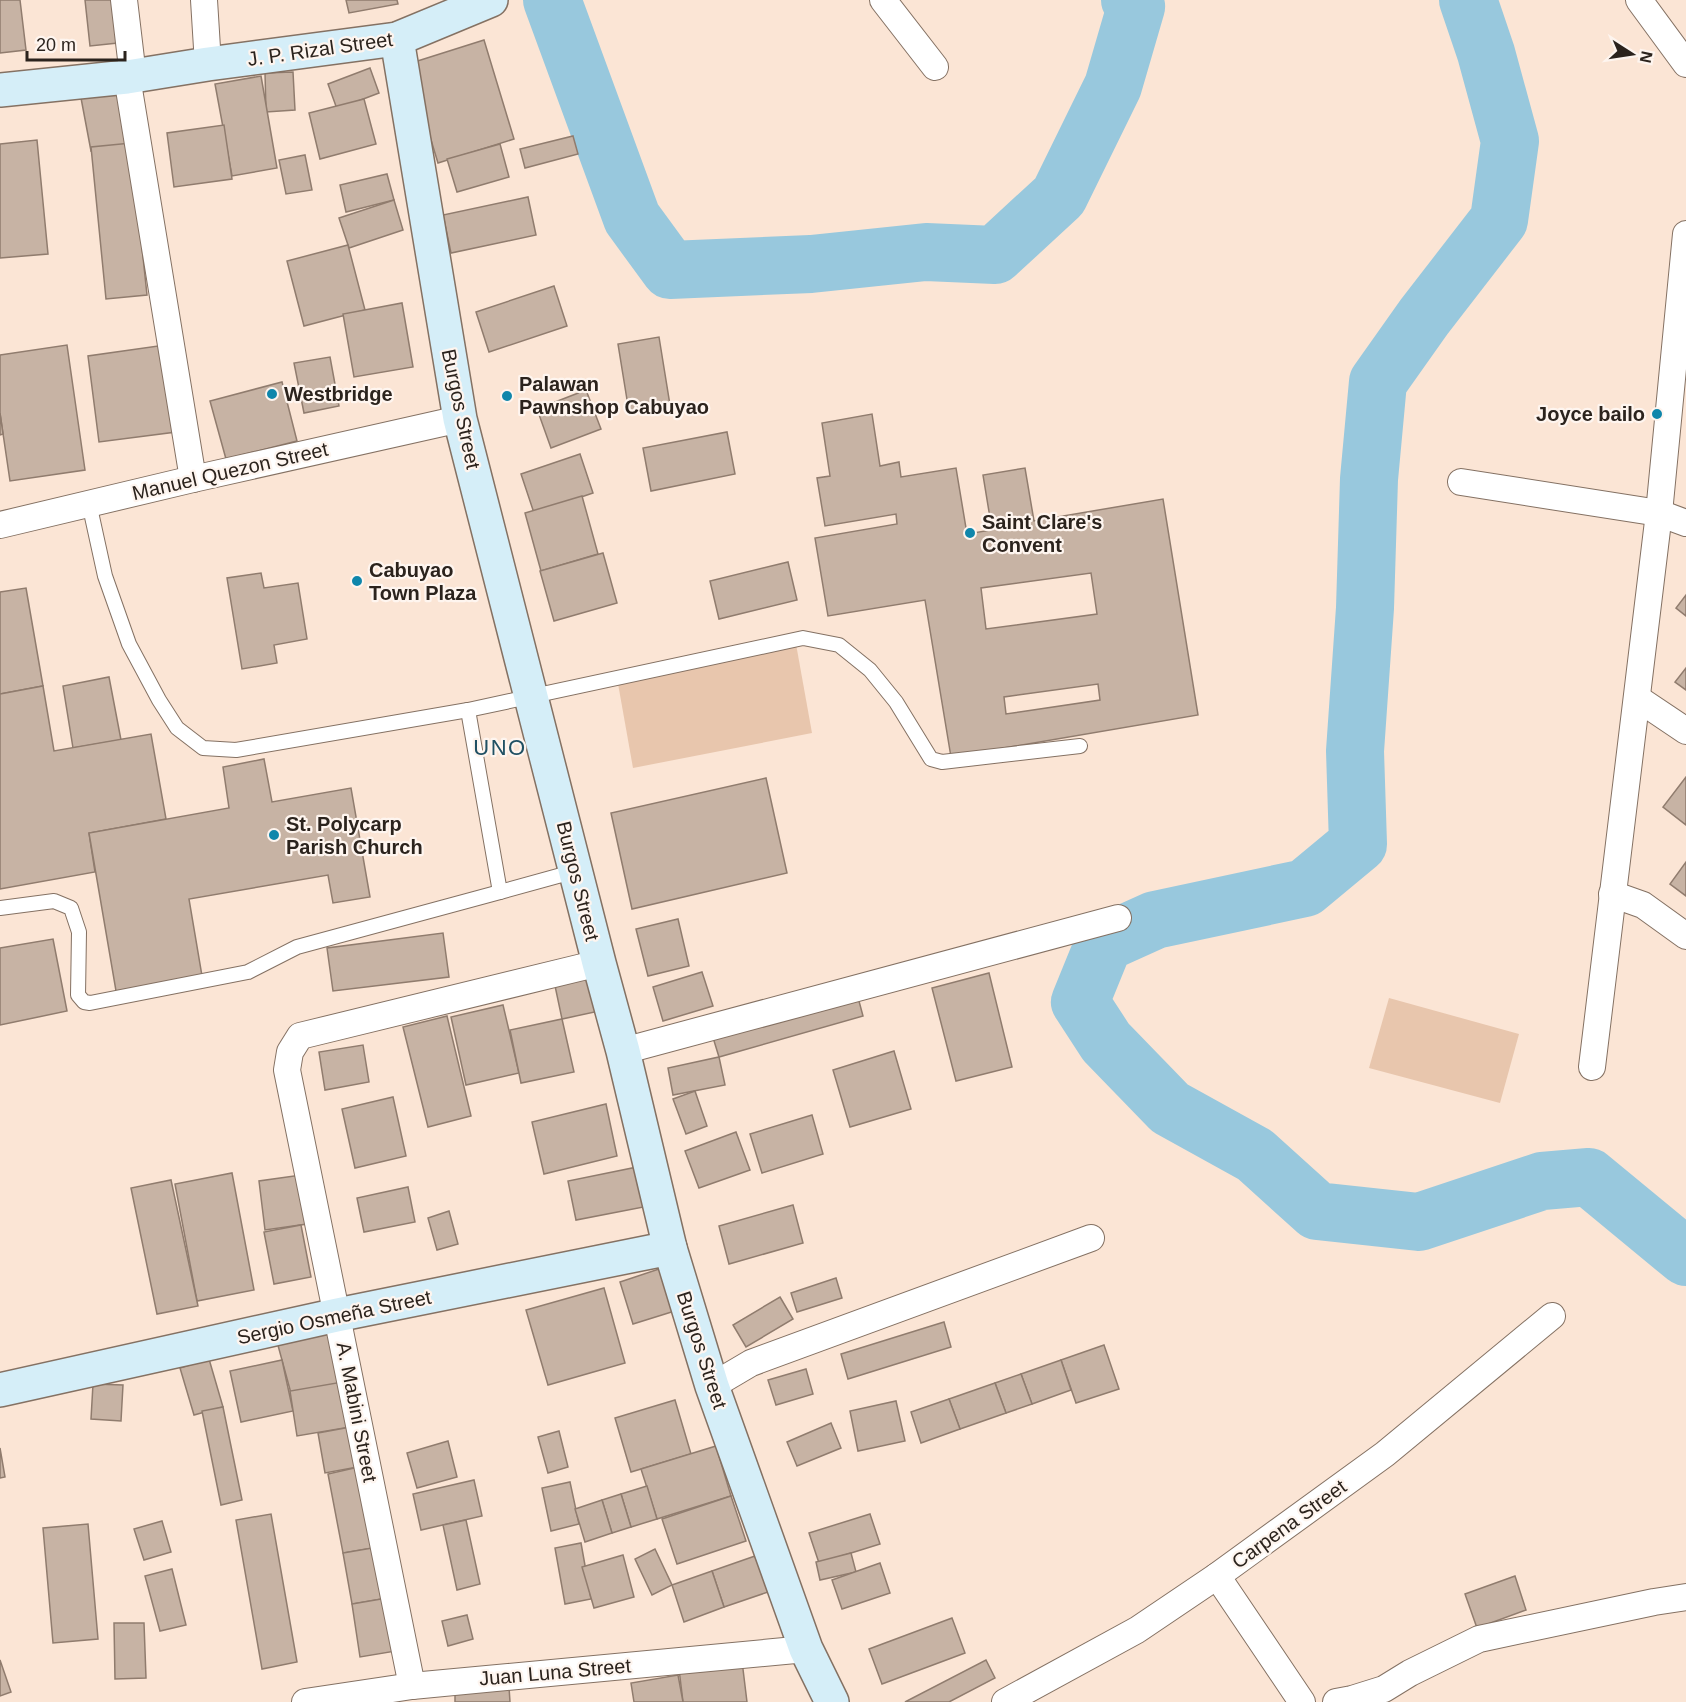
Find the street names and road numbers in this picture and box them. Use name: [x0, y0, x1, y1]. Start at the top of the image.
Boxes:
street label: J. P. Rizal Street: [246, 28, 394, 70]
street label: Burgos Street: [438, 347, 485, 472]
street label: Manuel Quezon Street: [130, 438, 330, 504]
street label: Burgos Street: [553, 819, 604, 943]
street label: Sergio Osmeña Street: [235, 1286, 433, 1348]
street label: Burgos Street: [673, 1288, 731, 1412]
street label: A. Mabini Street: [333, 1340, 381, 1484]
street label: Carpena Street: [1228, 1475, 1351, 1573]
street label: Juan Luna Street: [478, 1654, 632, 1690]

